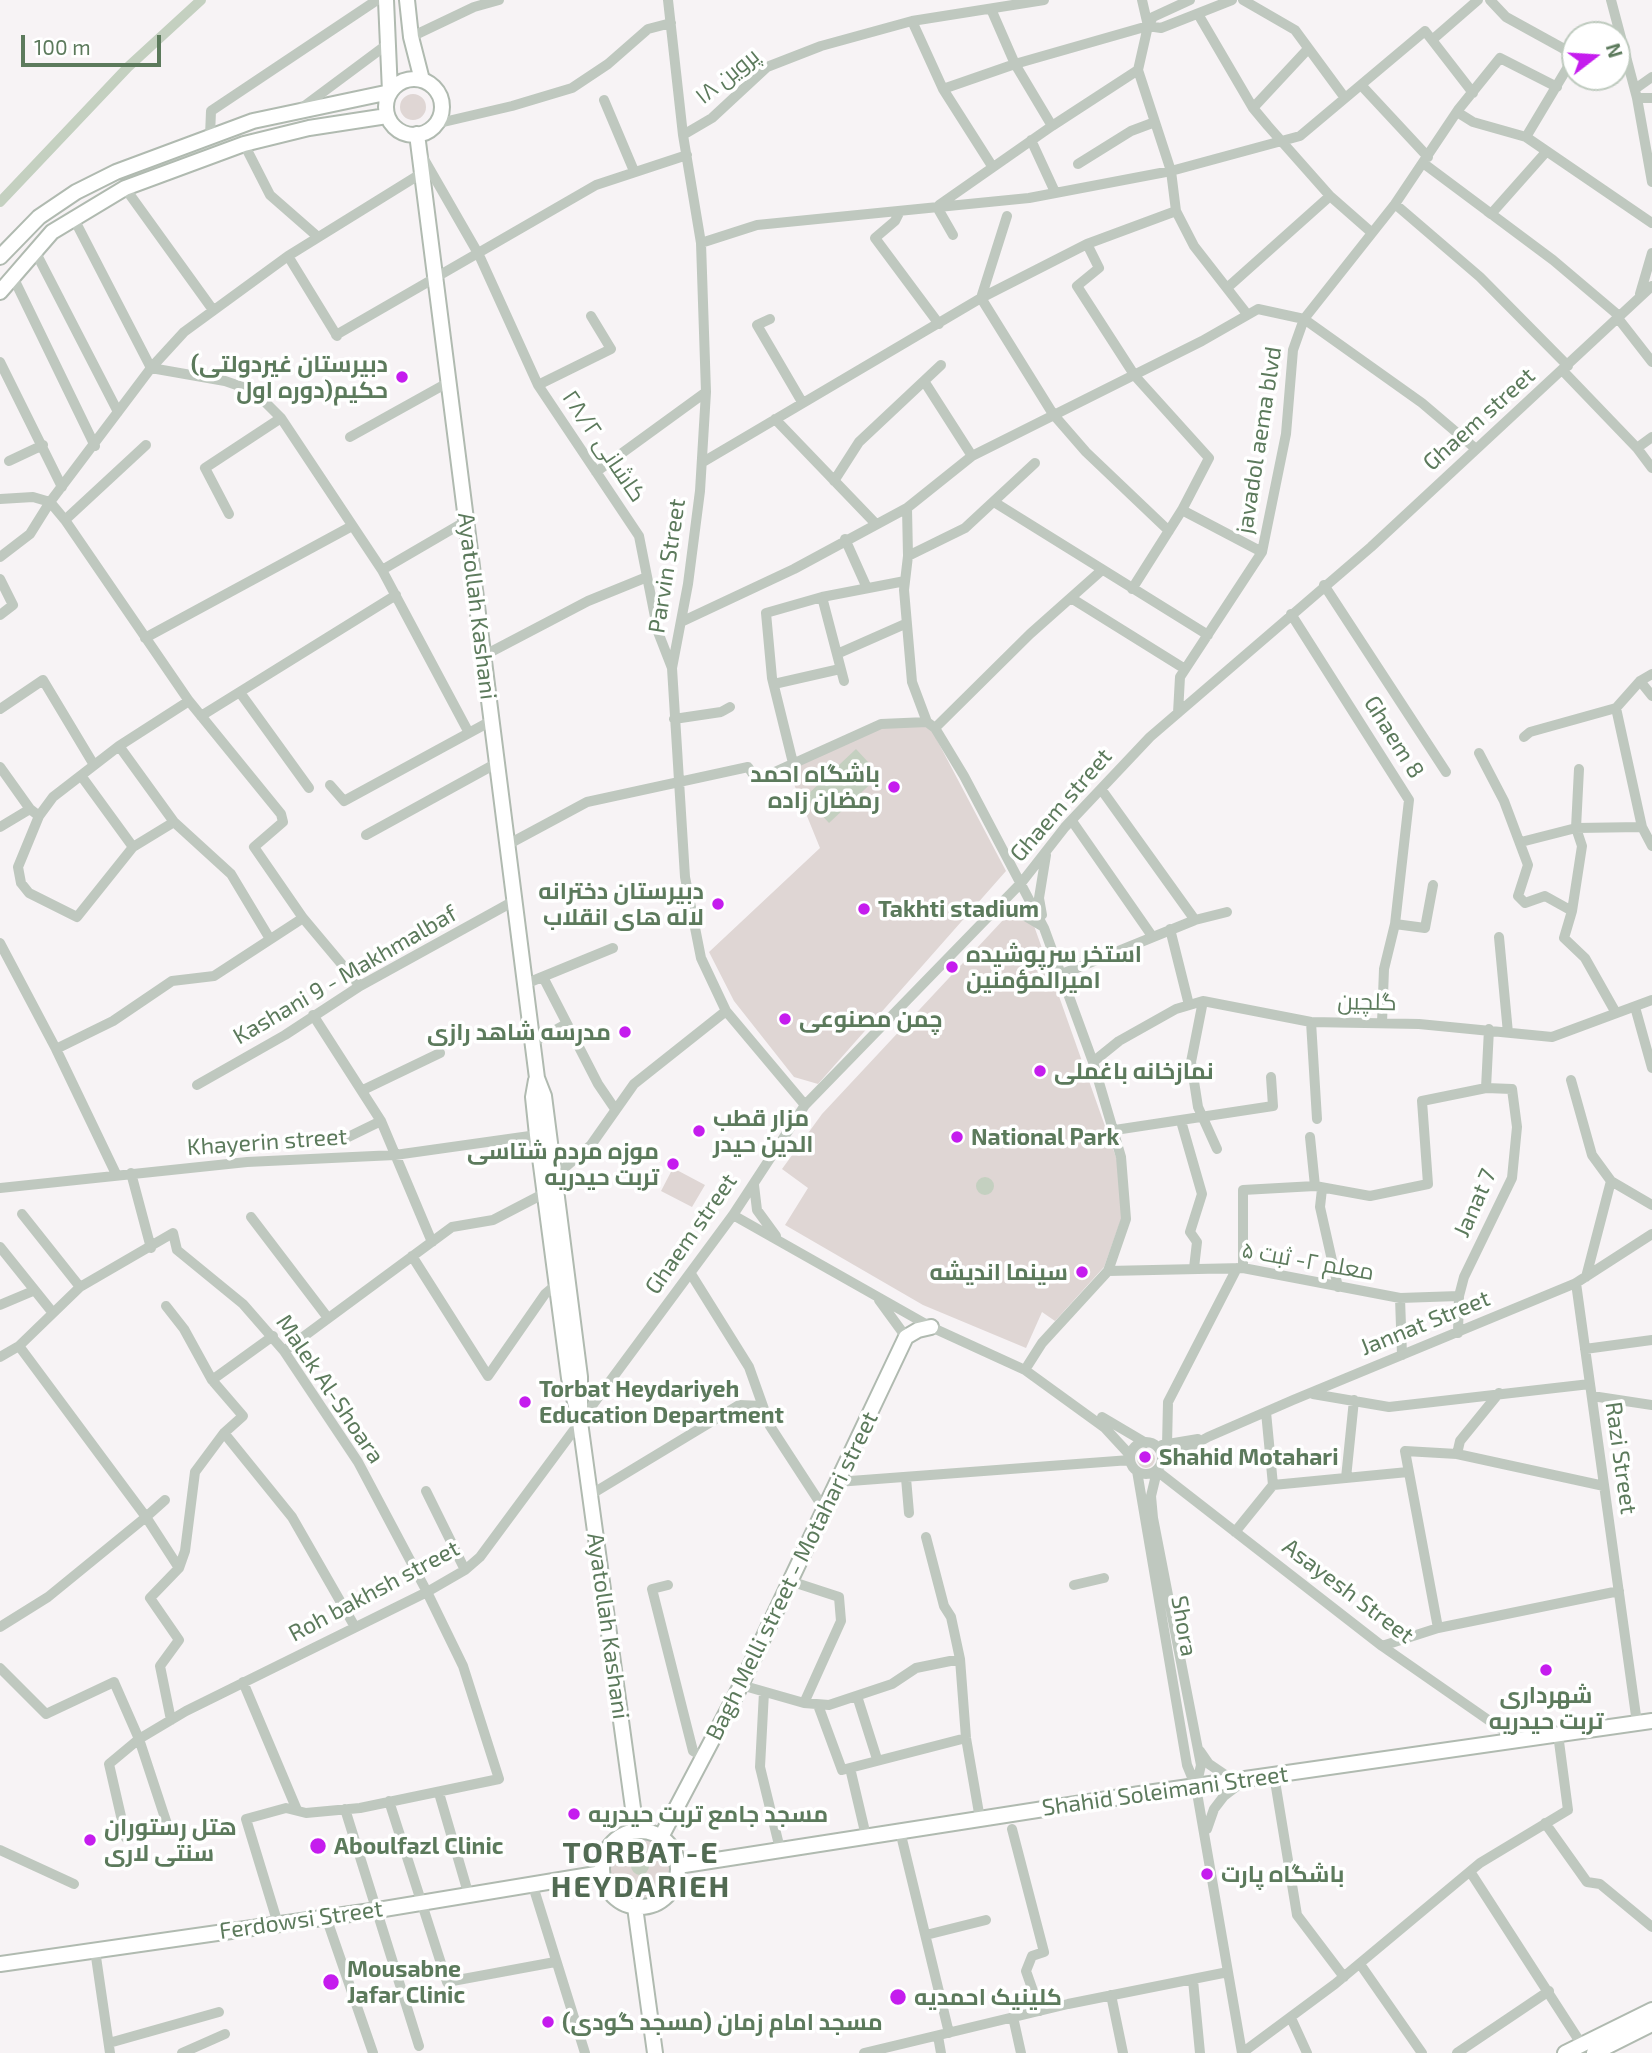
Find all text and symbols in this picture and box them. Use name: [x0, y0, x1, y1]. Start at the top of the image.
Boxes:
scale bar: [24, 21, 164, 65]
north arrow: [1561, 21, 1631, 91]
text: 100 m: [34, 34, 91, 59]
text: N: [1602, 40, 1628, 60]
street label: پروین ۱۸: [689, 42, 765, 110]
street label: javadol aema blvd: [1231, 345, 1287, 535]
place label: (دبیرستان غيردولتی حکیم(دوره اول: [191, 350, 388, 404]
street label: Ghaem street: [1417, 362, 1541, 476]
marker: (دبیرستان غيردولتی حکیم(دوره اول: [394, 369, 410, 385]
street label: کاشانی ۲۸/۲: [556, 385, 652, 507]
street label: Parvin Street: [643, 497, 691, 635]
street label: Ayatollah Kashani: [452, 511, 502, 701]
street label: Ghaem 8: [1358, 691, 1430, 783]
street label: Ghaem street: [1004, 743, 1118, 867]
place label: باشگاه احمد رمضان زاده: [750, 760, 880, 814]
marker: باشگاه احمد رمضان زاده: [886, 779, 902, 795]
place label: دبیرستان دخترانه لاله های انقلاب: [538, 877, 704, 931]
place label: Takhti stadium: [878, 895, 1039, 923]
marker: دبیرستان دخترانه لاله های انقلاب: [710, 896, 726, 912]
street label: Kashani 9 - Makhmalbaf: [228, 900, 462, 1050]
marker: Takhti stadium: [856, 901, 872, 917]
place label: استخر سرپوشیده امیرالمؤمنین: [966, 940, 1142, 994]
marker: استخر سرپوشیده امیرالمؤمنین: [944, 959, 960, 975]
street label: گلچین: [1337, 988, 1397, 1016]
place label: چمن مصنوعی: [799, 1005, 943, 1033]
marker: چمن مصنوعی: [777, 1011, 793, 1027]
place label: مدرسه شاهد رازی: [427, 1018, 611, 1046]
marker: مدرسه شاهد رازی: [617, 1024, 633, 1040]
place label: نمازخانه باغملی: [1054, 1057, 1214, 1085]
marker: نمازخانه باغملی: [1032, 1063, 1048, 1079]
place label: مزار قطب الدین حیدر: [713, 1104, 813, 1158]
street label: Khayerin street: [186, 1123, 348, 1161]
marker: مزار قطب الدین حیدر: [691, 1123, 707, 1139]
place label: National Park: [971, 1123, 1119, 1151]
marker: National Park: [949, 1129, 965, 1145]
place label: موزه مردم شتاسی تربت حیدریه: [467, 1137, 659, 1191]
marker: موزه مردم شتاسی تربت حیدریه: [665, 1156, 681, 1172]
street label: Janat 7: [1448, 1164, 1502, 1242]
street label: Ghaem street: [639, 1168, 743, 1300]
street label: معلم ۲- ثبت ۵: [1240, 1236, 1376, 1286]
place label: سینما اندیشه: [929, 1258, 1068, 1286]
marker: سینما اندیشه: [1074, 1264, 1090, 1280]
street label: Jannat Street: [1356, 1284, 1494, 1362]
street label: Malek Al-Shoara: [270, 1309, 390, 1469]
place label: Torbat Heydariyeh Education Department: [539, 1375, 784, 1429]
marker: Torbat Heydariyeh Education Department: [517, 1394, 533, 1410]
street label: Razi Street: [1599, 1400, 1643, 1516]
street label: Bagh Melli street - Motahari street: [700, 1407, 884, 1745]
place label: Shahid Motahari: [1159, 1443, 1338, 1471]
marker: Shahid Motahari: [1137, 1449, 1153, 1465]
street label: Ayatollah Kashani: [581, 1531, 635, 1721]
street label: Asayesh Street: [1277, 1533, 1419, 1649]
street label: Roh bakhsh street: [284, 1534, 464, 1648]
street label: Shora: [1165, 1593, 1203, 1659]
marker: شهرداری تربت حیدریه: [1538, 1662, 1554, 1678]
place label: شهرداری تربت حیدریه: [1489, 1681, 1603, 1735]
street label: Shahid Soleimani Street: [1040, 1760, 1290, 1822]
place label: مسجد جامع تربت حیدریه: [588, 1800, 828, 1828]
marker: مسجد جامع تربت حیدریه: [566, 1806, 582, 1822]
place label: هتل رستوران سنتی لاری: [104, 1813, 237, 1867]
marker: هتل رستوران سنتی لاری: [82, 1832, 98, 1848]
place label: Aboulfazl Clinic: [334, 1832, 503, 1860]
district label: TORBAT-E HEYDARIEH: [552, 1835, 730, 1906]
marker: Aboulfazl Clinic: [308, 1836, 328, 1856]
place label: باشگاه پارت: [1221, 1860, 1344, 1888]
marker: باشگاه پارت: [1199, 1866, 1215, 1882]
street label: Ferdowsi Street: [217, 1895, 385, 1945]
place label: Mousabne Jafar Clinic: [347, 1955, 465, 2009]
marker: Mousabne Jafar Clinic: [321, 1972, 341, 1992]
place label: کلینیک احمدیه: [914, 1983, 1062, 2011]
marker: کلینیک احمدیه: [888, 1987, 908, 2007]
place label: مسجد امام زمان (مسجد گودی): [562, 2008, 883, 2036]
marker: مسجد امام زمان (مسجد گودی): [540, 2014, 556, 2030]

